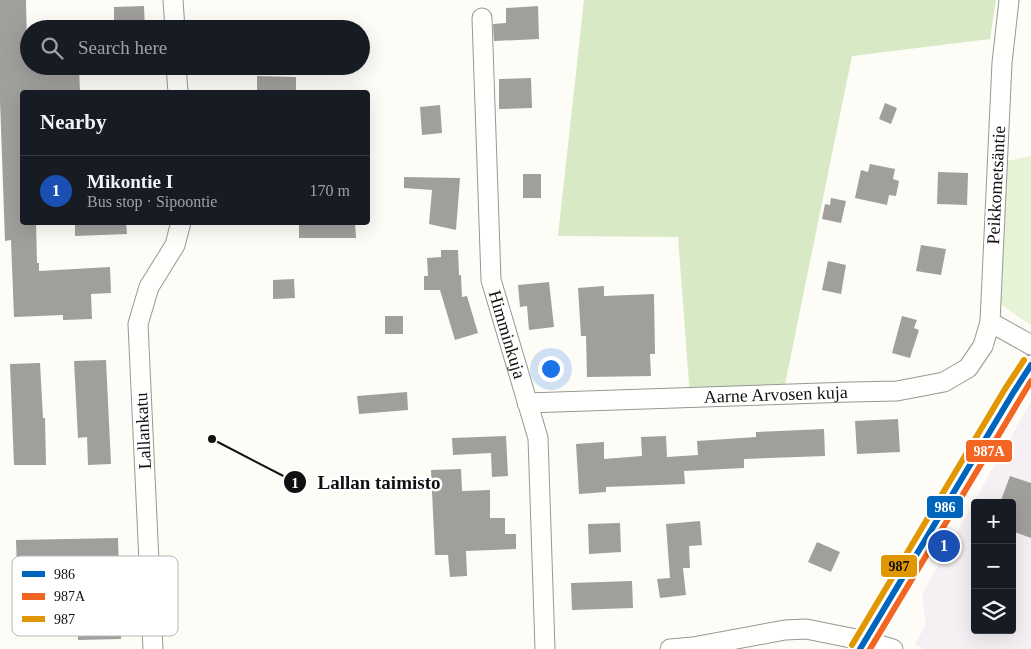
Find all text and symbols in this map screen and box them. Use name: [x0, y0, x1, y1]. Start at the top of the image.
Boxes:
search box: [20, 20, 370, 75]
icon: search: [38, 34, 66, 62]
text: Search here: [78, 37, 167, 58]
text: Nearby: [40, 110, 107, 134]
street label: Peikkometsäntie: [983, 125, 1009, 245]
text: Mikontie I: [87, 171, 173, 192]
text: 1: [52, 182, 60, 199]
text: 170 m: [310, 182, 350, 199]
text: Bus stop · Sipoontie: [87, 193, 217, 210]
street label: Himminkuja: [485, 288, 530, 381]
your location: [538, 356, 564, 382]
street label: Aarne Arvosen kuja: [704, 382, 848, 407]
street label: Lallankatu: [131, 392, 155, 470]
line badge: 987A: [965, 439, 1013, 463]
text: 987A: [973, 444, 1005, 459]
callout: Lallan taimisto: [282, 465, 450, 499]
text: Lallan taimisto: [318, 472, 440, 493]
text: 1: [291, 475, 299, 491]
line badge: 986: [926, 495, 964, 519]
map controls: [971, 499, 1016, 634]
button: +: [971, 499, 1016, 544]
text: 986: [935, 500, 956, 515]
pin: 1: [928, 527, 960, 565]
button: −: [971, 544, 1016, 589]
line badge: 987: [880, 554, 918, 578]
legend: [12, 556, 178, 636]
text: 987: [889, 559, 910, 574]
text: 986: [54, 567, 75, 582]
text: 987A: [54, 589, 86, 604]
button: layers: [971, 589, 1016, 634]
text: 987: [54, 612, 75, 627]

